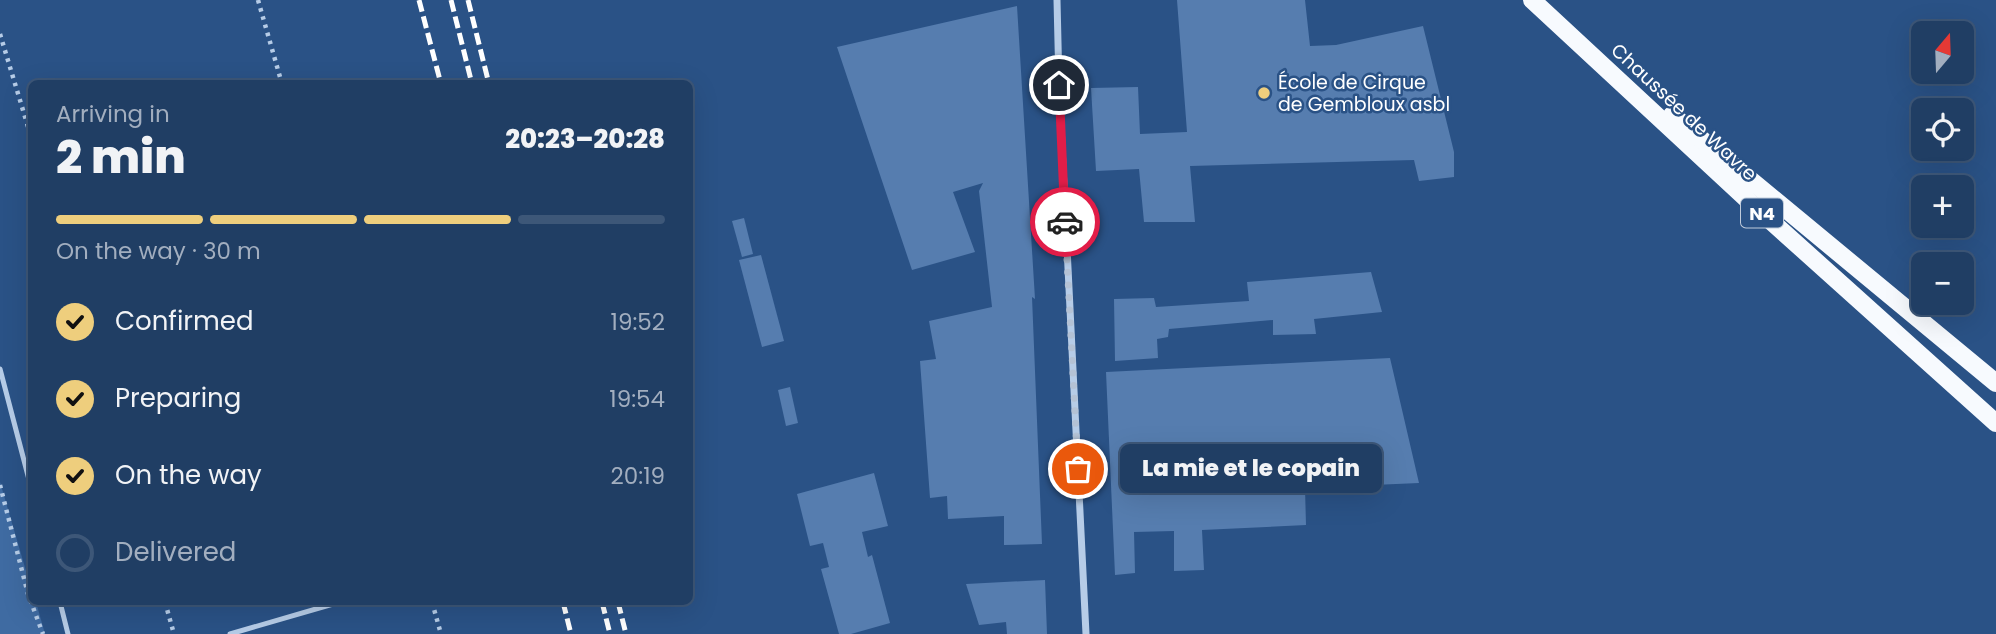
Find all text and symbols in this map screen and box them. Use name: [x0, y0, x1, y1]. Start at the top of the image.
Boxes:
north arrow: [1911, 21, 1974, 84]
map controls: [1911, 21, 1974, 315]
street label: Chaussée de Wavre: [1605, 37, 1763, 187]
pin: [1029, 55, 1089, 115]
icon: home: [1040, 66, 1078, 104]
place label: École de Cirque de Gembloux asbl: [1278, 69, 1450, 118]
marker: École de Cirque de Gembloux asbl: [1256, 85, 1272, 101]
text: Arriving in: [56, 98, 170, 130]
button: locate: [1911, 98, 1974, 161]
text: 20:23–20:28: [505, 121, 665, 157]
text: 2 min: [56, 125, 186, 189]
button: +: [1911, 175, 1974, 238]
courier: [1030, 187, 1100, 257]
road number: N4: [1741, 198, 1783, 228]
icon: car: [1046, 203, 1084, 241]
text: On the way · 30 m: [56, 235, 261, 267]
button: −: [1911, 252, 1974, 315]
icon: check: [56, 303, 94, 341]
text: Confirmed: [115, 303, 253, 339]
text: 19:52: [611, 306, 665, 338]
icon: check: [56, 380, 94, 418]
text: Preparing: [115, 380, 241, 416]
text: 19:54: [609, 383, 665, 415]
pin: [1048, 439, 1108, 499]
callout: La mie et le copain: [1120, 444, 1382, 494]
icon: bag: [1059, 450, 1097, 488]
text: La mie et le copain: [1142, 452, 1360, 484]
icon: check: [56, 457, 94, 495]
text: On the way: [115, 457, 262, 493]
text: 20:19: [611, 460, 665, 492]
text: Delivered: [115, 534, 236, 570]

